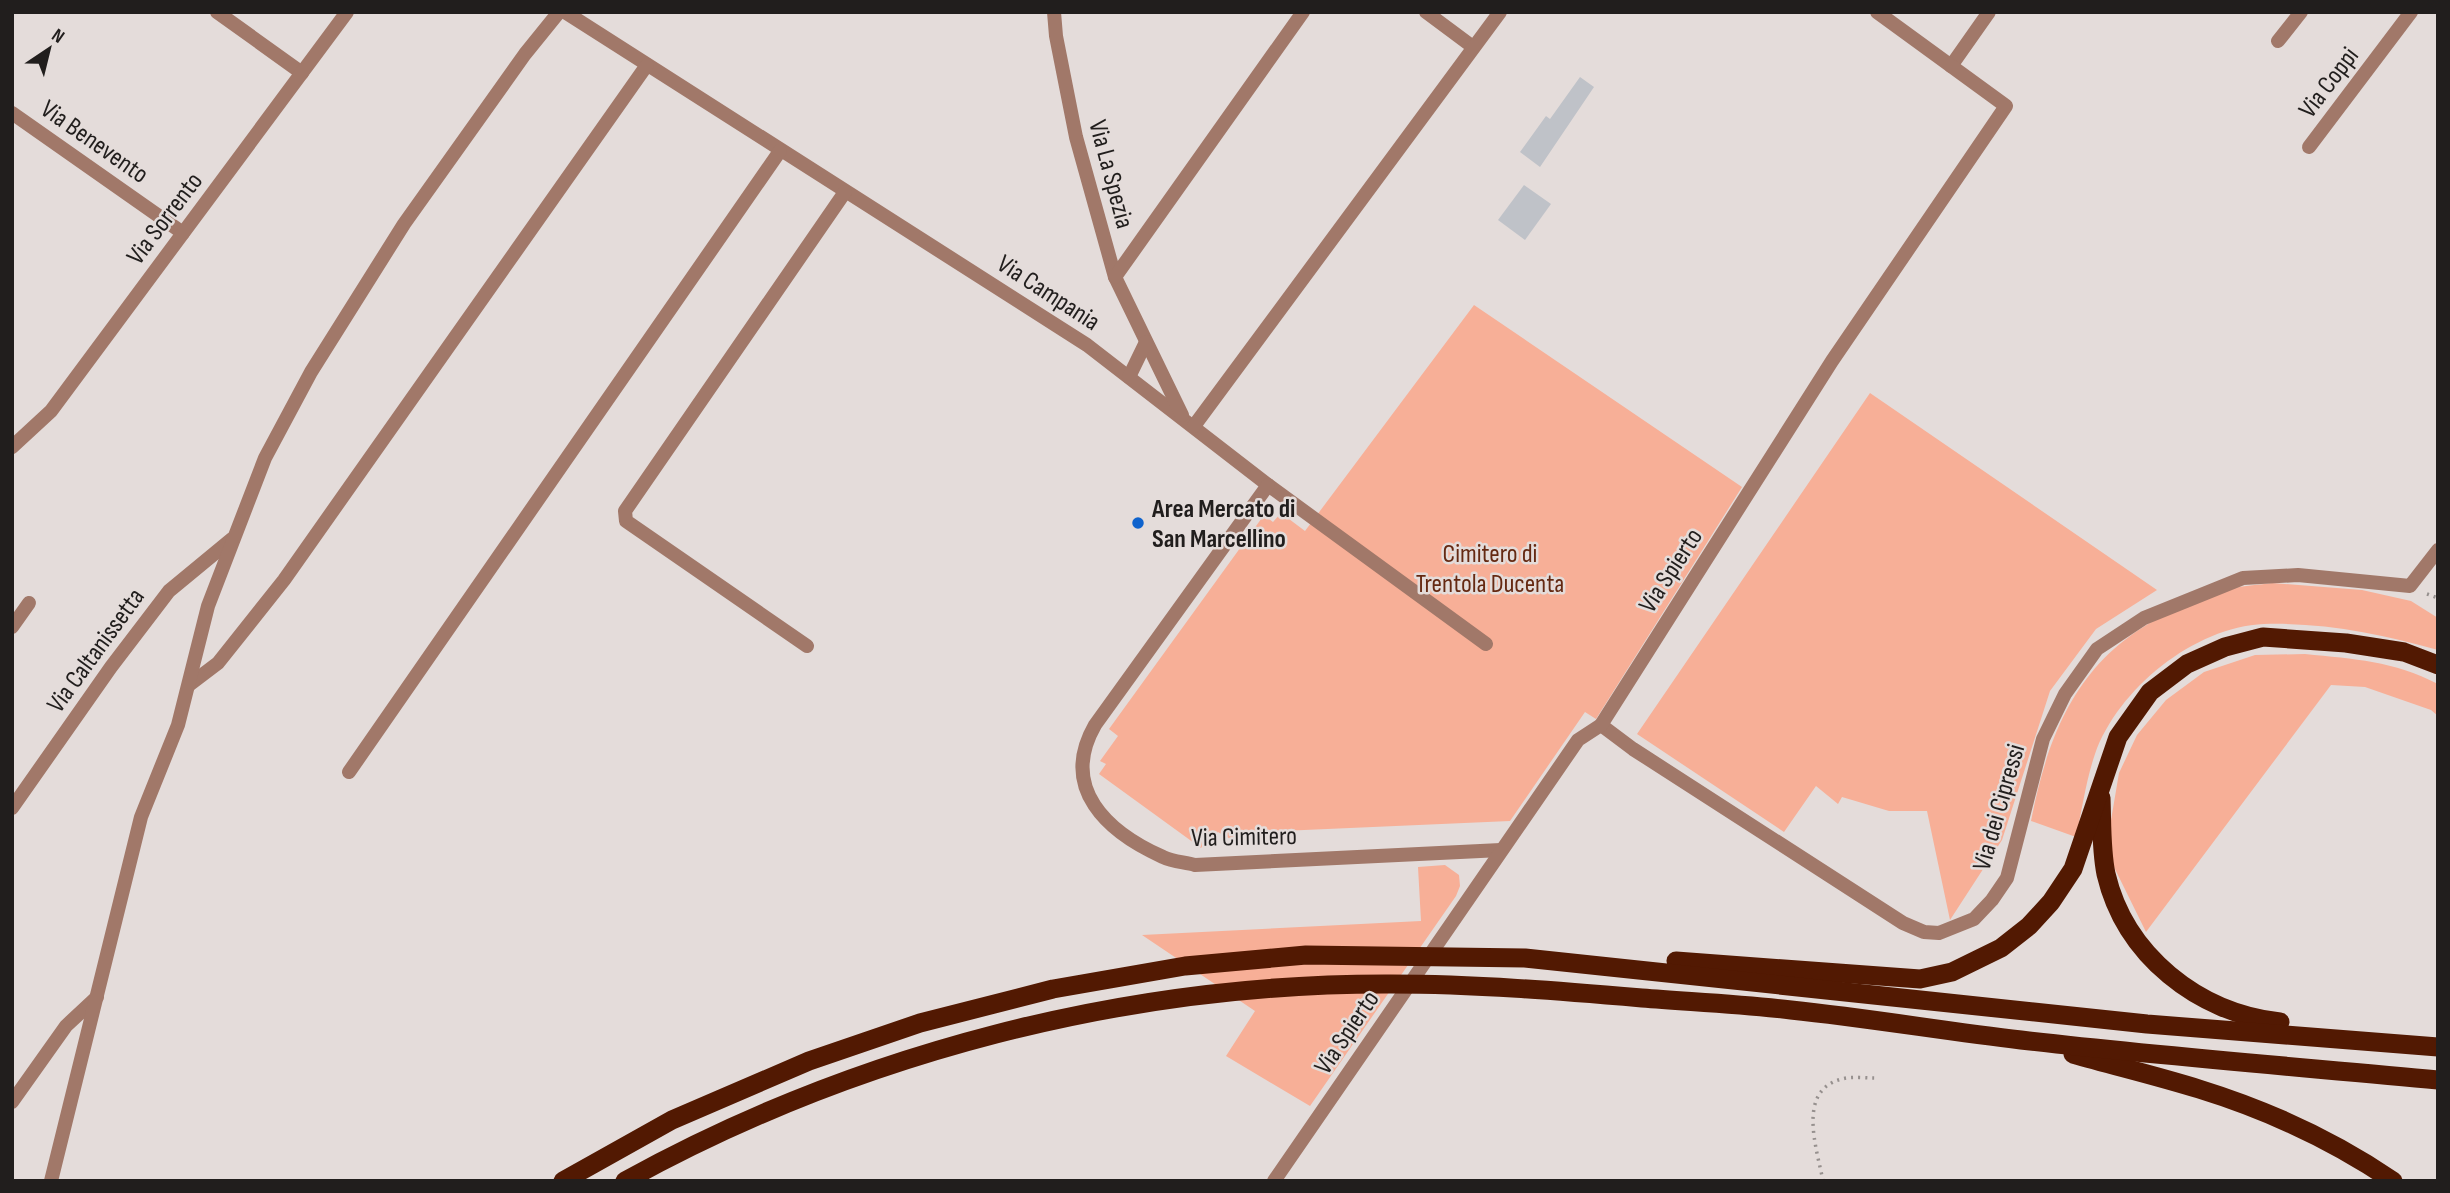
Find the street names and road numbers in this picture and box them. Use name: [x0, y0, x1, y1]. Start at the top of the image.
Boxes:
street label: Via Coppi: [2293, 42, 2366, 124]
street label: Via Benevento: [34, 94, 154, 191]
street label: Via La Spezia: [1081, 117, 1140, 232]
street label: Via Sorrento: [121, 167, 210, 271]
street label: Via Campania: [991, 249, 1105, 338]
street label: Via Spierto: [1633, 523, 1710, 619]
street label: Via Caltanissetta: [41, 583, 152, 719]
street label: Via dei Cipressi: [1967, 741, 2032, 874]
street label: Via Cimitero: [1191, 821, 1297, 854]
street label: Via Spierto: [1308, 985, 1386, 1081]

